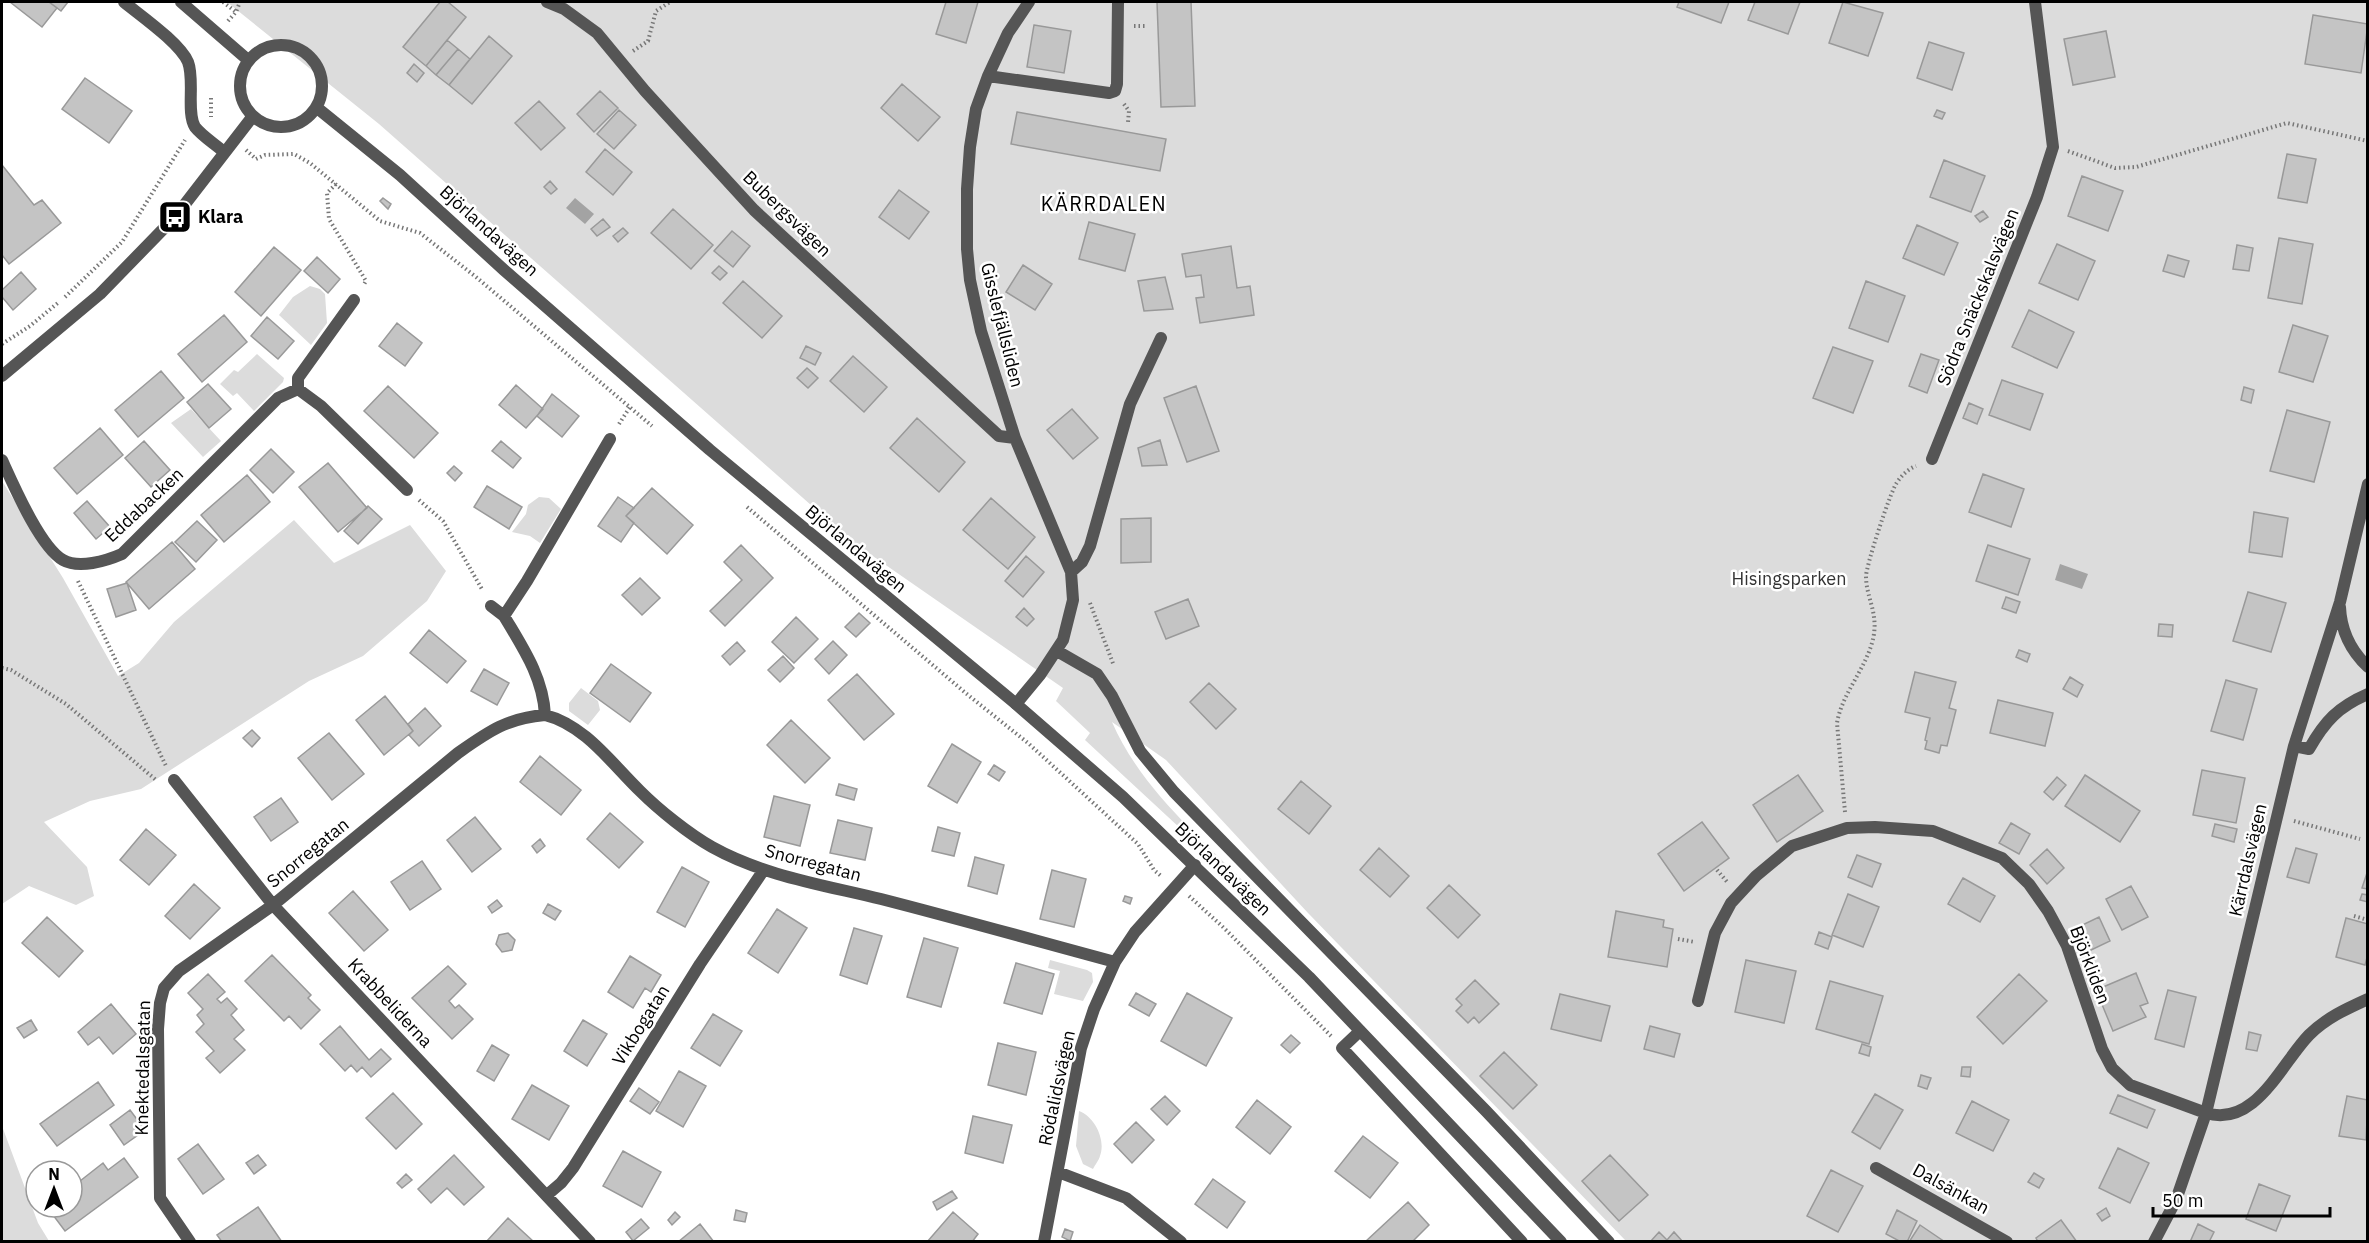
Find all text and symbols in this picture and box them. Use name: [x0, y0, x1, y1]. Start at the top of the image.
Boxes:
street label: Bubergsvägen: [738, 166, 836, 262]
street label: Björlandavägen: [435, 180, 544, 281]
district label: KÄRRDALEN: [1041, 190, 1167, 217]
bus stop icon: Klara: [157, 199, 193, 235]
place label: Klara: [198, 205, 243, 228]
street label: Södra Snäckskalsvägen: [1931, 205, 2024, 389]
street label: Gisslefjällsliden: [976, 260, 1029, 390]
street label: Eddabacken: [100, 462, 188, 547]
street label: Björlandavägen: [801, 500, 912, 598]
park label: Hisingsparken: [1732, 567, 1846, 590]
street label: Kärrdalsvägen: [2223, 801, 2272, 919]
street label: Snorregatan: [262, 813, 353, 893]
street label: Björlandavägen: [1170, 817, 1276, 920]
street label: Snorregatan: [762, 839, 864, 886]
street label: Björkliden: [2065, 922, 2116, 1007]
street label: Krabbeliderna: [343, 953, 438, 1053]
street label: Vikbogatan: [607, 980, 674, 1069]
street label: Knektedalsgatan: [130, 1000, 155, 1136]
street label: Rödalidsvägen: [1033, 1028, 1080, 1148]
street label: Dalsänkan: [1909, 1158, 1994, 1219]
north arrow: [24, 1159, 84, 1219]
text: N: [48, 1164, 60, 1184]
scale bar: [2153, 1180, 2330, 1218]
text: 50 m: [2162, 1189, 2204, 1212]

